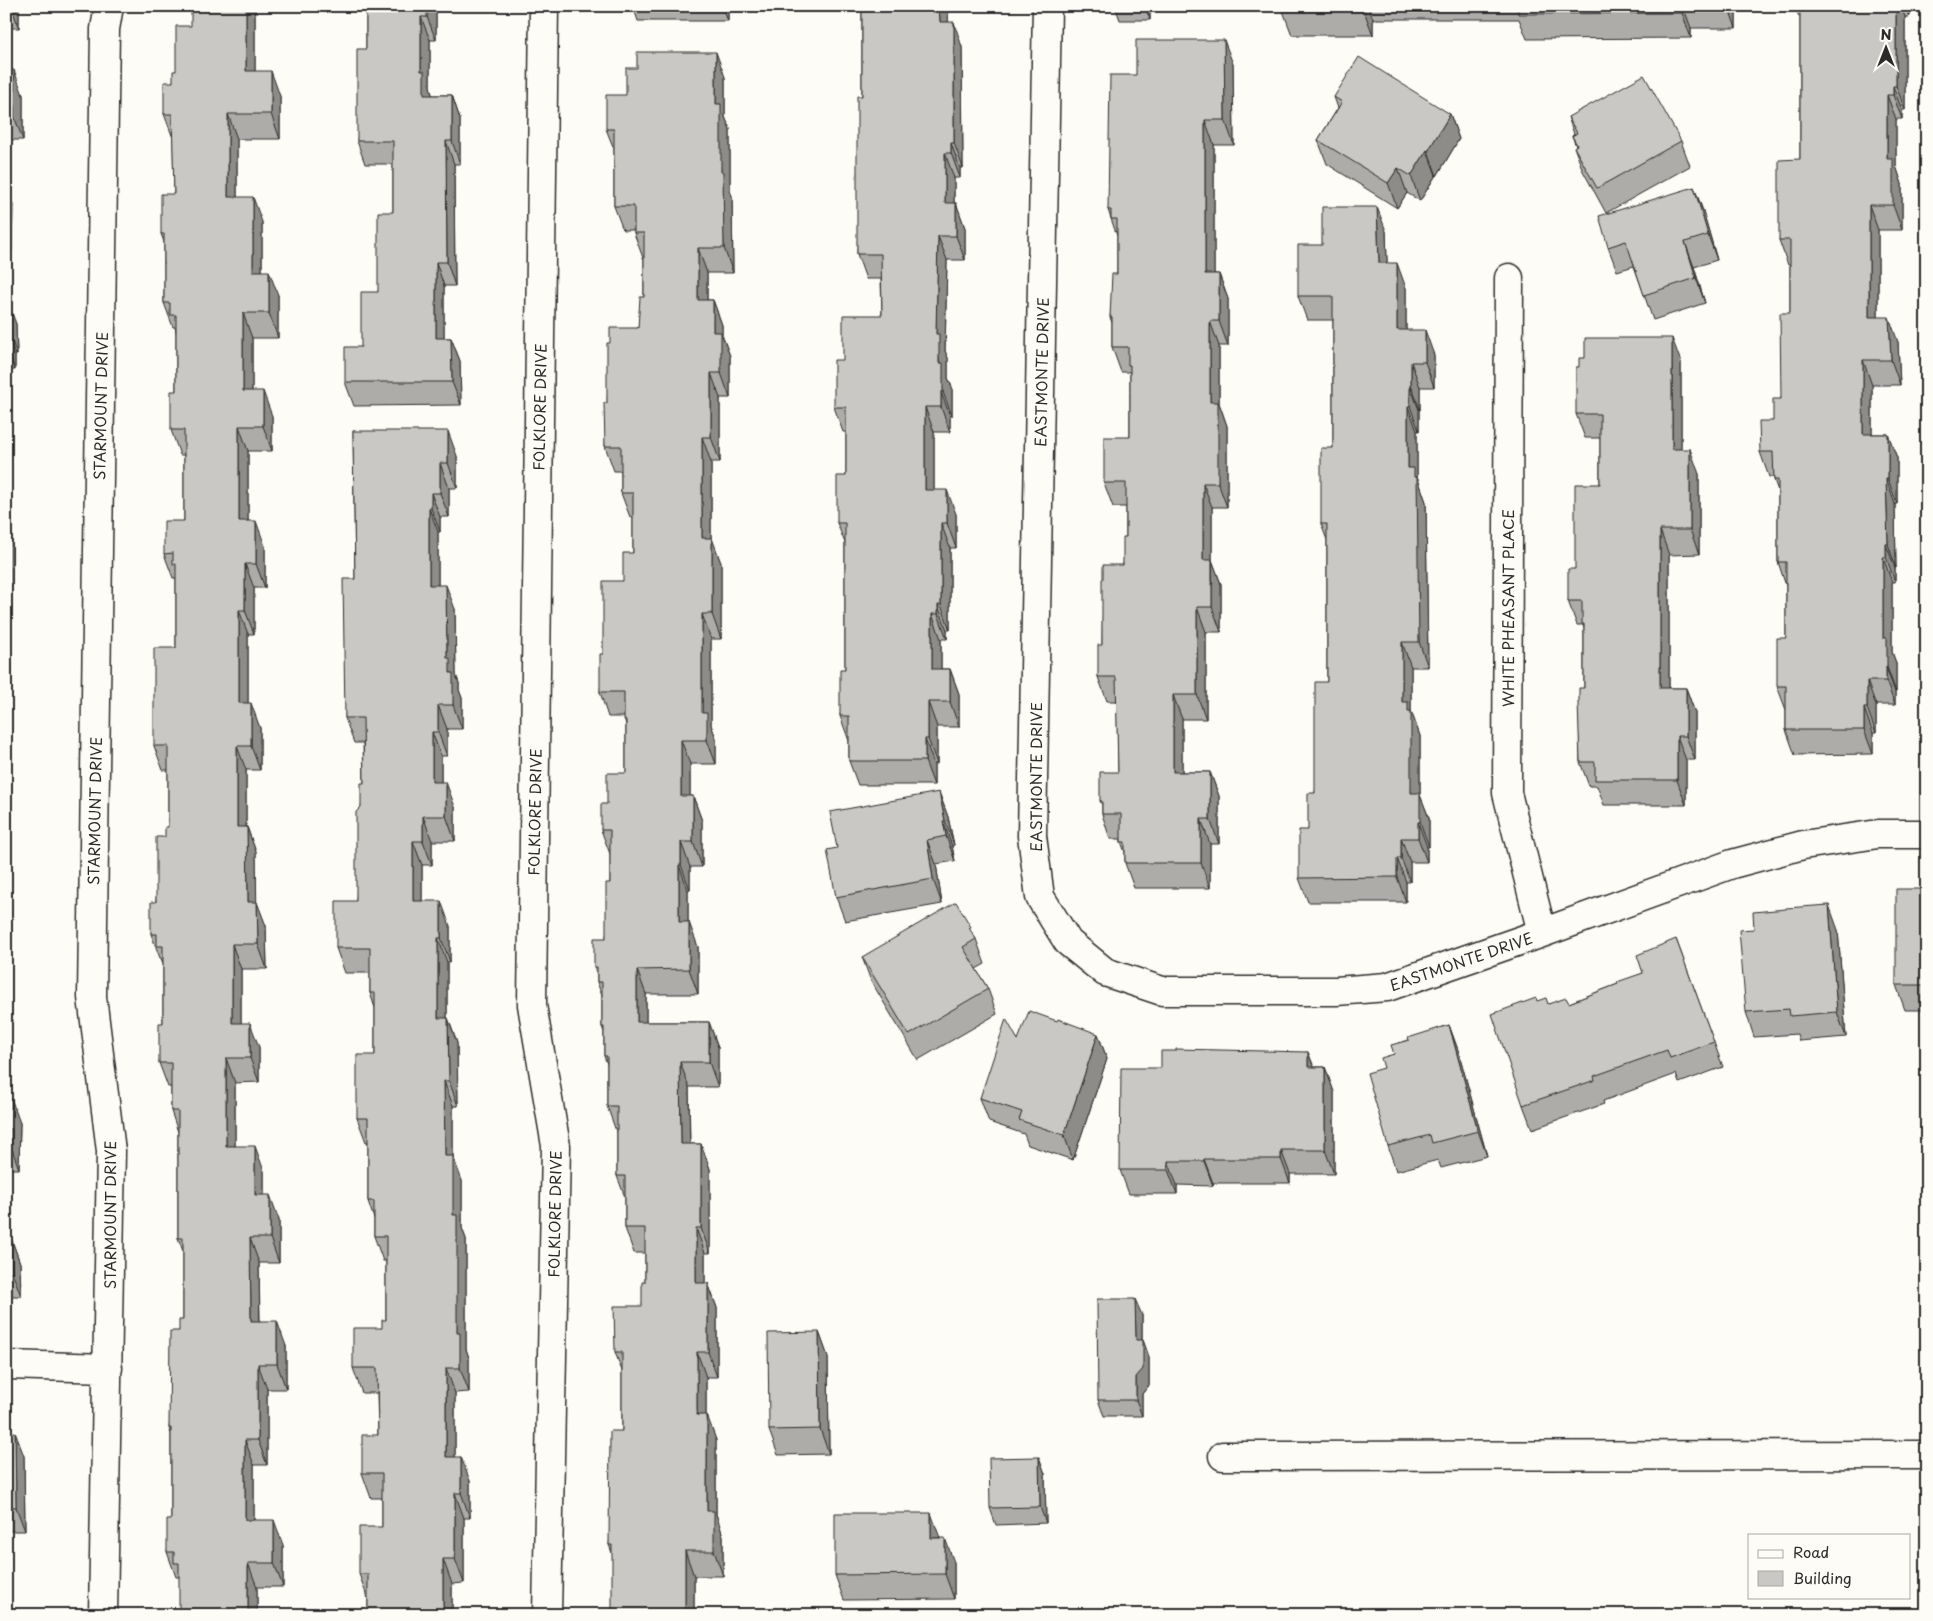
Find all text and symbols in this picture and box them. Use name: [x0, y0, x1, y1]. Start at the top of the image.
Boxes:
north arrow: [1860, 22, 1910, 72]
text: N: [1880, 24, 1892, 45]
street label: EASTMONTE DRIVE: [1028, 297, 1054, 447]
street label: STARMOUNT DRIVE: [87, 332, 113, 480]
street label: FOLKLORE DRIVE: [526, 343, 552, 471]
street label: WHITE PHEASANT PLACE: [1496, 509, 1519, 707]
street label: EASTMONTE DRIVE: [1024, 702, 1047, 852]
street label: STARMOUNT DRIVE: [81, 737, 107, 885]
street label: FOLKLORE DRIVE: [521, 748, 547, 876]
street label: EASTMONTE DRIVE: [1387, 926, 1535, 996]
street label: STARMOUNT DRIVE: [98, 1141, 121, 1289]
street label: FOLKLORE DRIVE: [541, 1150, 567, 1278]
legend: [1748, 1534, 1910, 1598]
text: Road: [1793, 1540, 1829, 1563]
text: Building: [1793, 1566, 1852, 1589]

